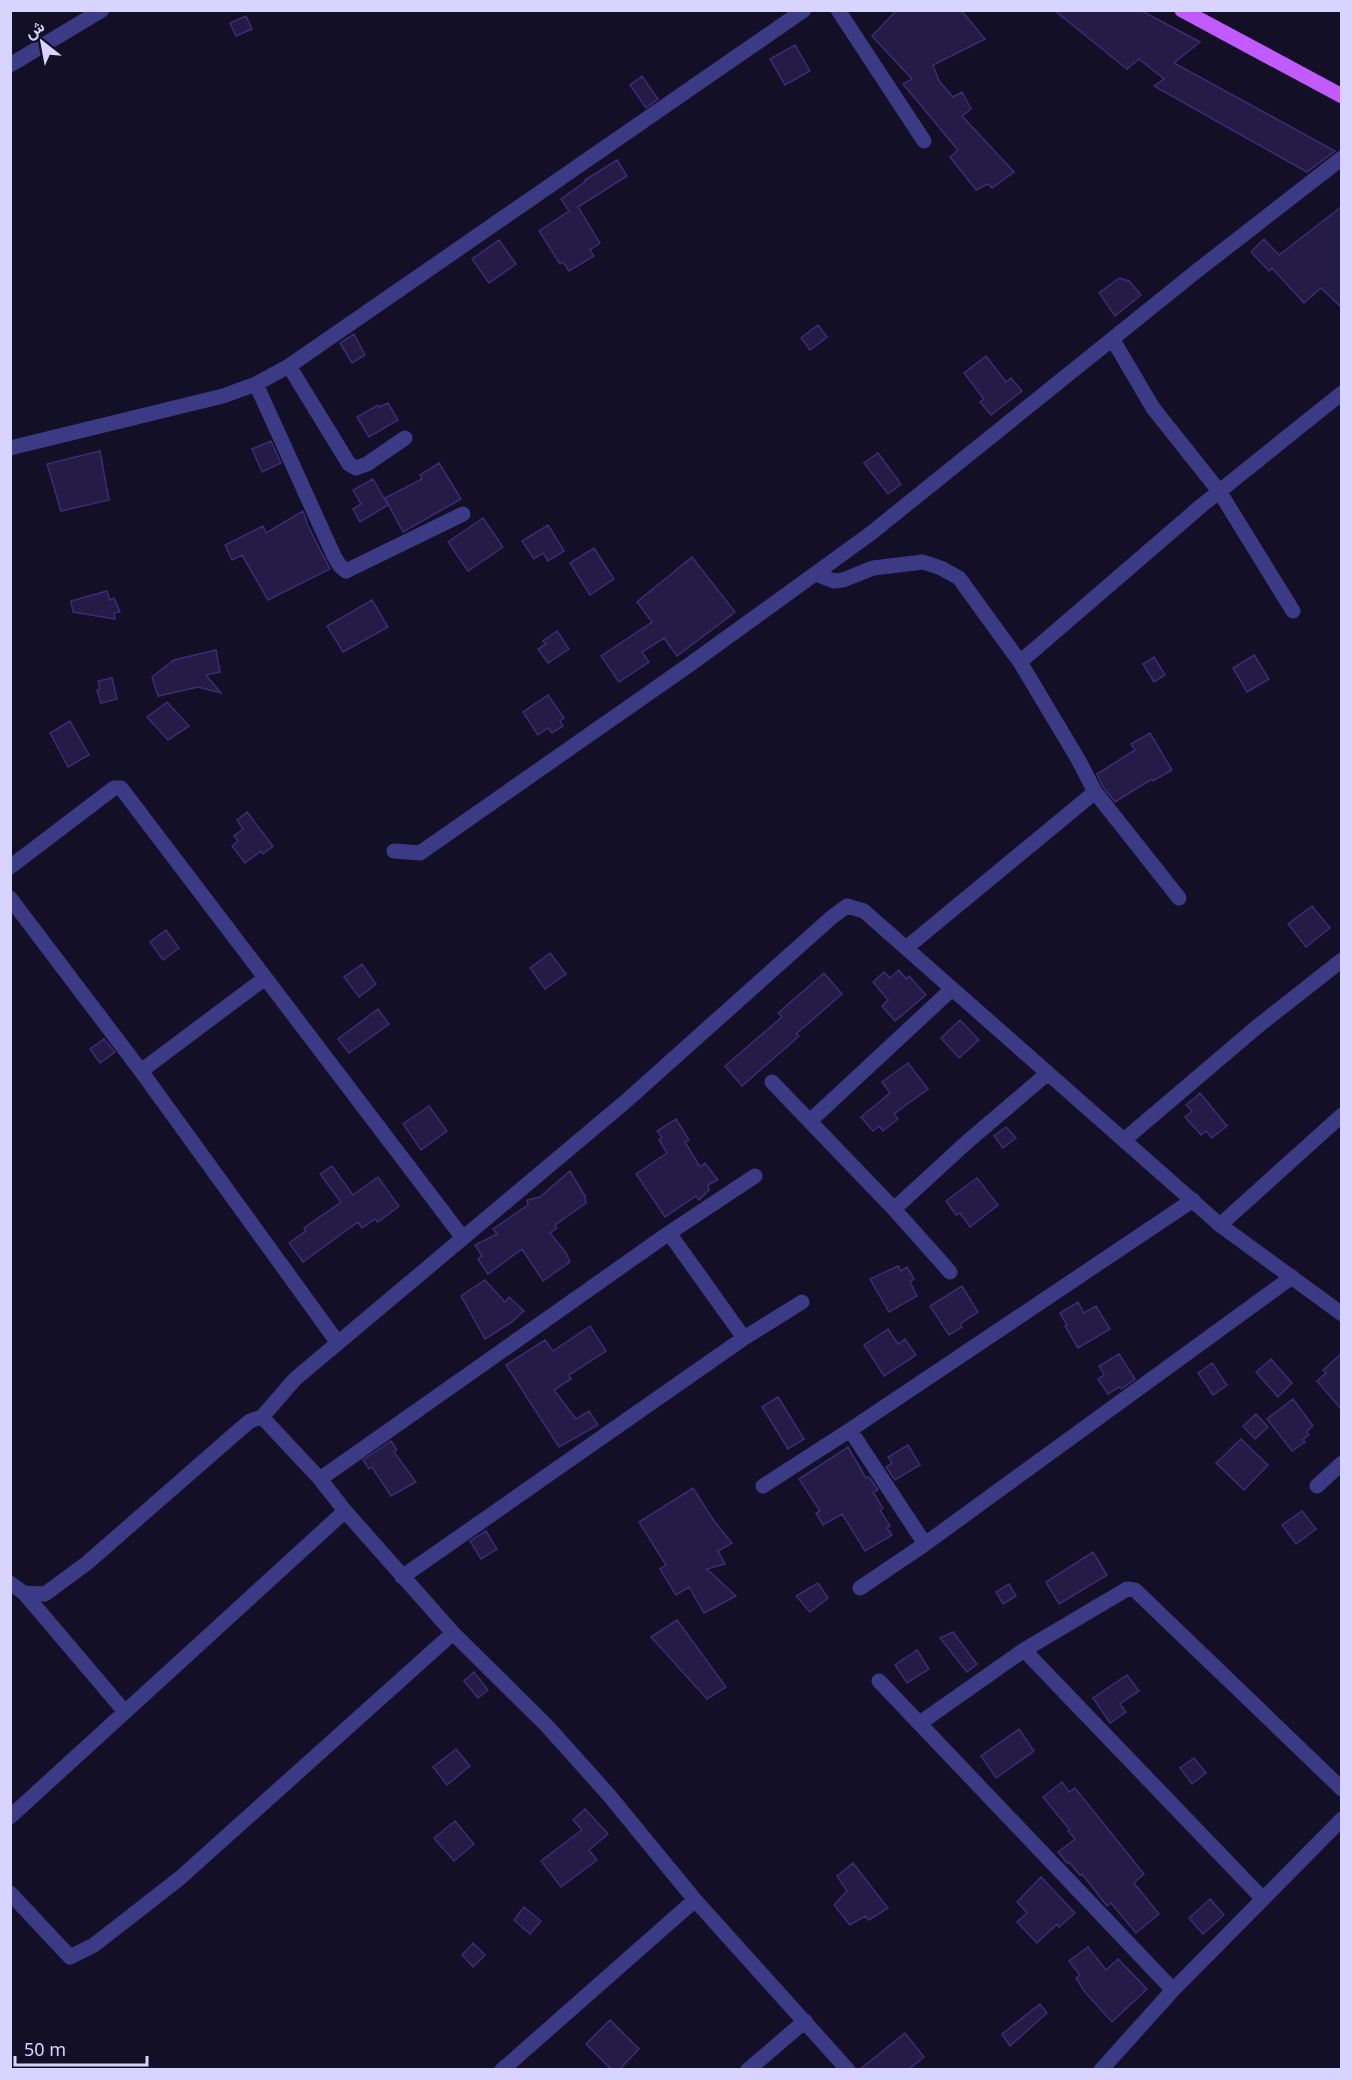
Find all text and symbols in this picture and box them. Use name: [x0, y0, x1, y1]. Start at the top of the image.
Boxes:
north arrow: [12, 12, 72, 72]
text: ش: [20, 15, 48, 44]
scale bar: [15, 2029, 147, 2067]
text: 50 m: [24, 2037, 66, 2061]

